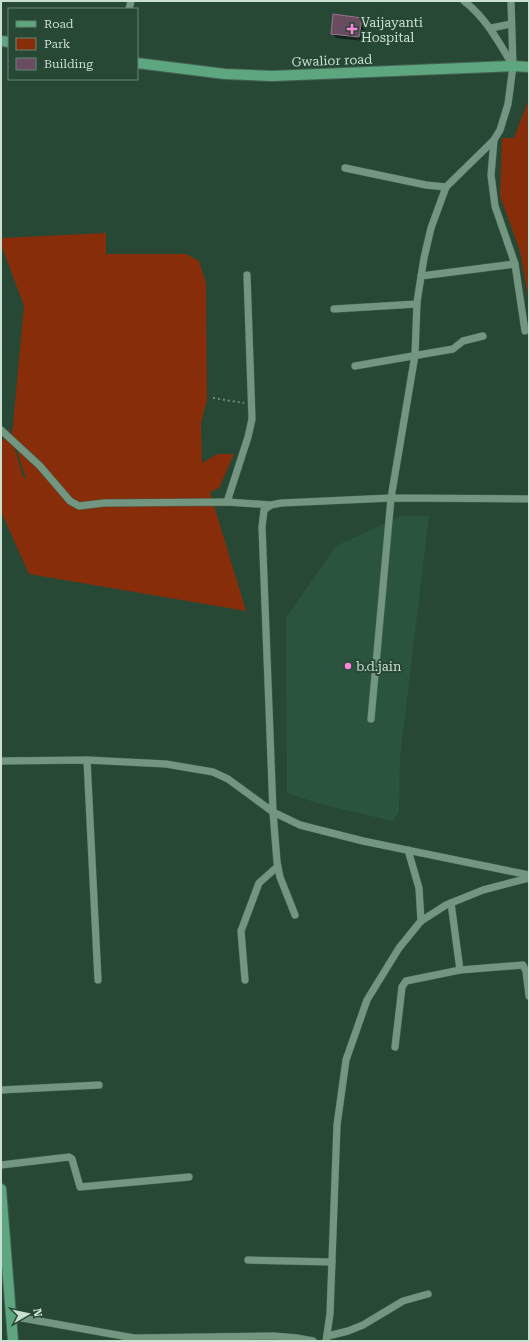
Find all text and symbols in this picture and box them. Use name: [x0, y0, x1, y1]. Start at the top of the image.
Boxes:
legend: [8, 8, 138, 80]
place label: Vaijayanti Hospital: [361, 15, 423, 45]
text: Road: [44, 17, 74, 31]
marker: Vaijayanti Hospital: [346, 23, 358, 35]
text: Park: [44, 37, 71, 51]
street label: Gwalior road: [291, 52, 373, 69]
text: Building: [44, 57, 93, 71]
place label: b.d.jain: [356, 659, 402, 674]
marker: b.d.jain: [343, 661, 353, 671]
north arrow: [8, 1294, 48, 1334]
text: N: [30, 1307, 45, 1318]

